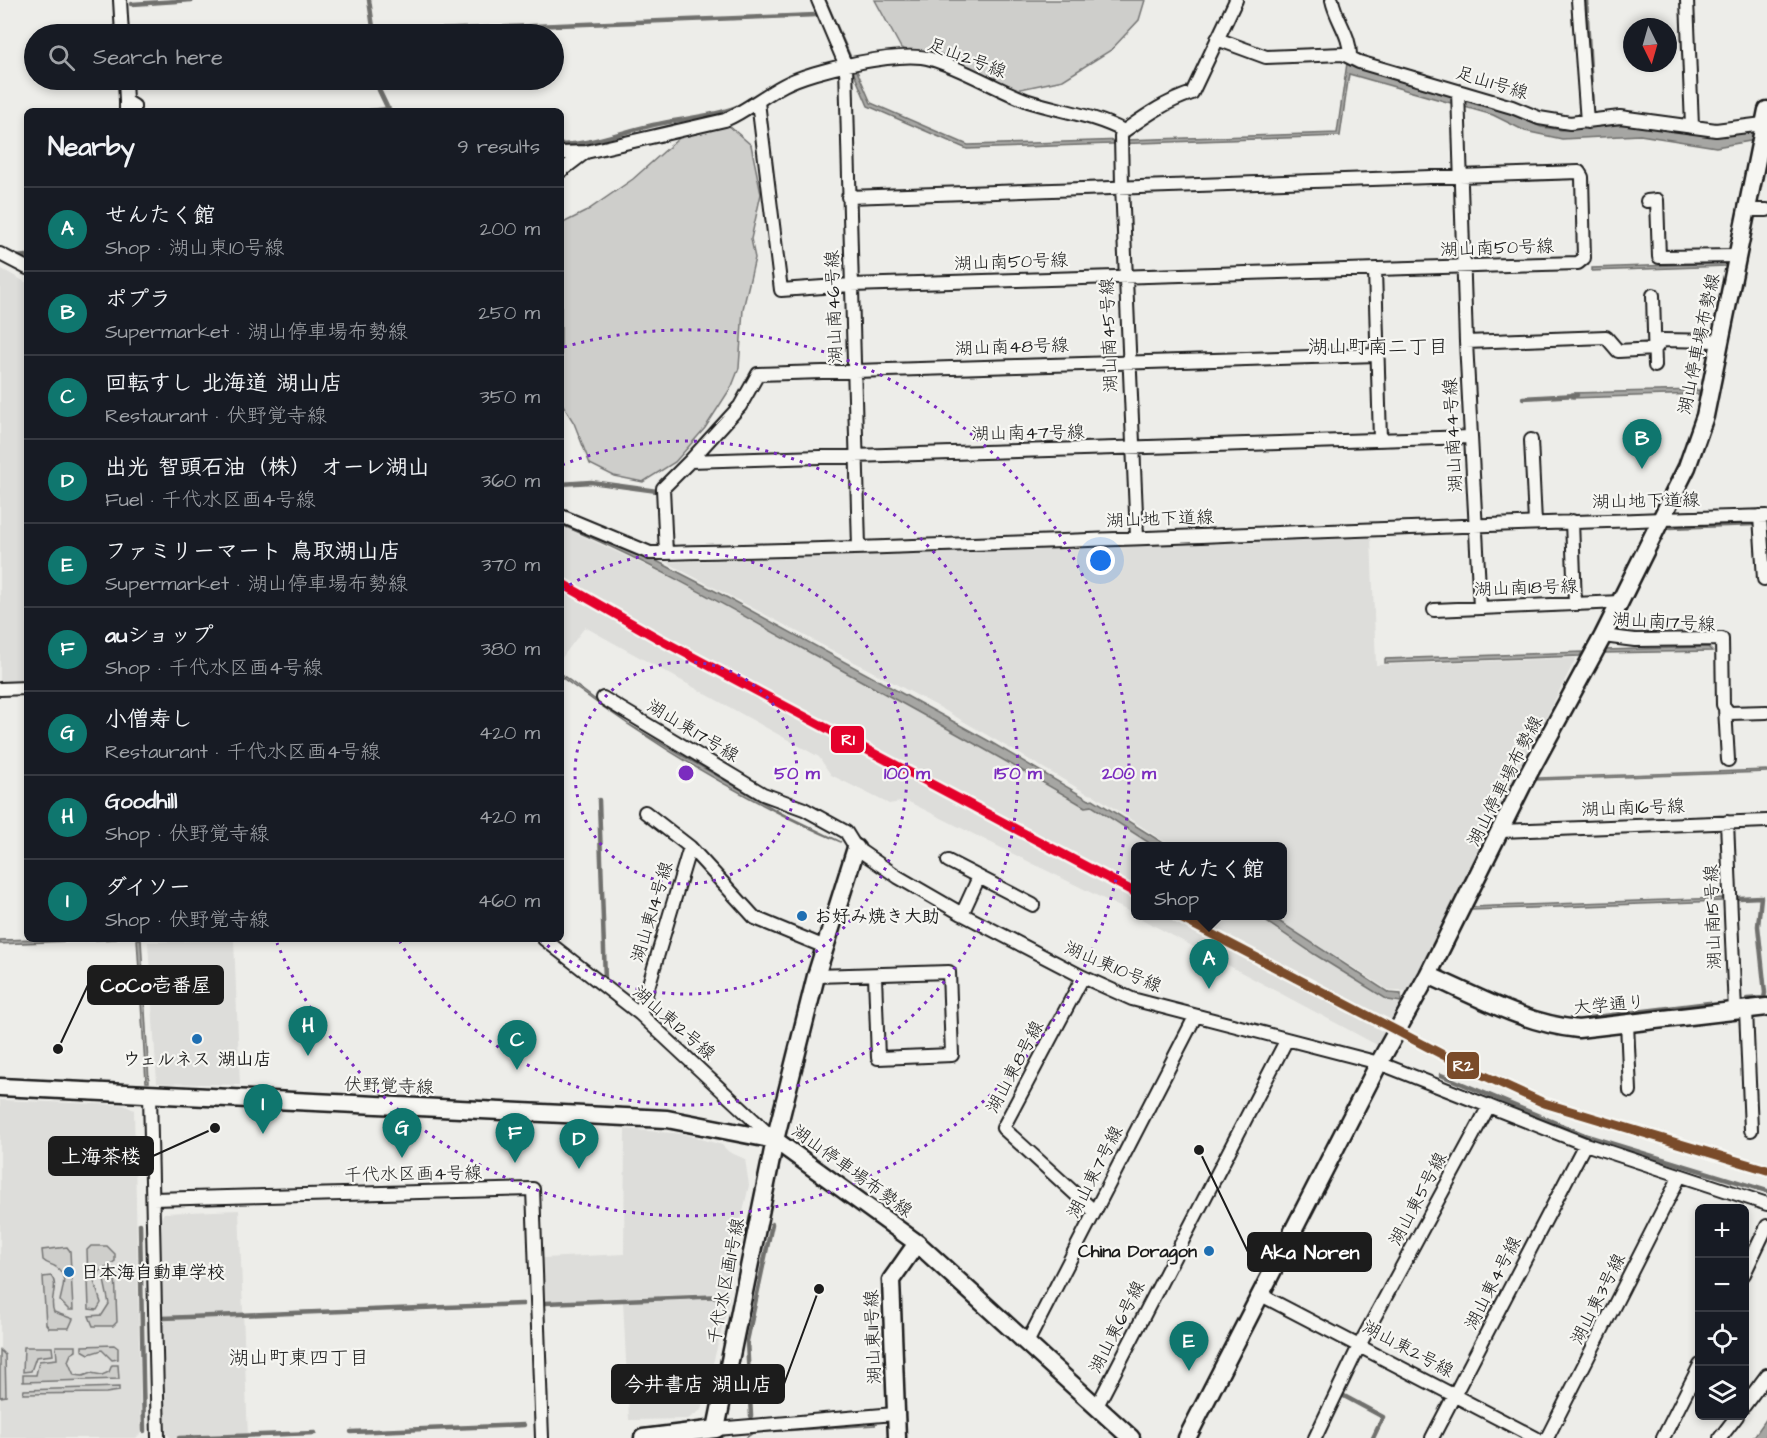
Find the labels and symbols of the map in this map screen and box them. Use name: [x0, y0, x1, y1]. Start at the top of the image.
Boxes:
north arrow: [1623, 18, 1677, 72]
street label: 足山2号線: [924, 32, 1010, 84]
street label: 足山1号線: [1453, 60, 1531, 106]
street label: 湖山南50号線: [1440, 234, 1554, 262]
street label: 湖山南50号線: [954, 248, 1068, 276]
street label: 湖山南46号線: [820, 250, 848, 364]
street label: 湖山停車場布勢線: [1672, 271, 1726, 417]
street label: 湖山南45号線: [1095, 277, 1123, 393]
street label: 湖山南48号線: [955, 333, 1069, 361]
district label: 湖山町南二丁目: [1308, 333, 1448, 361]
street label: 湖山南44号線: [1438, 377, 1468, 493]
street label: 湖山南47号線: [971, 420, 1085, 446]
pin: B: [1622, 420, 1662, 469]
street label: 湖山地下道線: [1592, 488, 1700, 514]
street label: 湖山地下道線: [1106, 505, 1214, 533]
your location: [1086, 546, 1115, 575]
street label: 湖山南18号線: [1474, 574, 1578, 602]
street label: 湖山南17号線: [1612, 607, 1716, 637]
street label: 湖山東17号線: [642, 694, 744, 768]
street label: 湖山停車場布勢線: [1461, 711, 1549, 851]
line badge: R1: [830, 725, 865, 754]
text: R1: [841, 729, 856, 751]
text: 50 m: [774, 761, 821, 786]
text: 100 m: [884, 761, 931, 786]
text: 150 m: [994, 761, 1043, 786]
text: 200 m: [1101, 761, 1157, 786]
centre of rings: [676, 763, 696, 783]
street label: 湖山南16号線: [1581, 794, 1685, 822]
street label: 湖山東14号線: [625, 858, 679, 966]
street label: 湖山南15号線: [1699, 864, 1727, 970]
place label: お好み焼き大助: [814, 904, 940, 929]
marker: お好み焼き大助: [795, 909, 809, 923]
street label: 湖山東10号線: [1060, 935, 1166, 999]
pin: A: [1190, 940, 1228, 989]
callout: CoCo壱番屋: [88, 966, 223, 1004]
text: CoCo壱番屋: [101, 972, 211, 1000]
street label: 湖山東12号線: [627, 980, 721, 1066]
street label: 大学通り: [1572, 989, 1646, 1021]
pin: H: [288, 1006, 328, 1056]
street label: 湖山東8号線: [980, 1016, 1050, 1118]
pin: C: [498, 1020, 536, 1070]
marker: ウェルネス 湖山店: [190, 1032, 204, 1046]
place label: ウェルネス 湖山店: [122, 1047, 272, 1072]
line badge: R2: [1446, 1051, 1480, 1080]
text: R2: [1453, 1055, 1474, 1077]
street label: 伏野覚寺線: [344, 1072, 434, 1100]
pin: I: [244, 1084, 282, 1134]
pin: G: [382, 1108, 422, 1158]
pin: F: [496, 1114, 534, 1163]
street label: 湖山停車場布勢線: [786, 1119, 918, 1223]
pin: D: [560, 1120, 598, 1169]
street label: 湖山東7号線: [1061, 1121, 1129, 1223]
callout: 上海茶楼: [49, 1137, 153, 1175]
text: 上海茶楼: [61, 1143, 141, 1171]
street label: 湖山東5号線: [1383, 1148, 1453, 1250]
street label: 千代水区画4号線: [344, 1160, 482, 1188]
street label: 千代水区画1号線: [701, 1216, 751, 1346]
street label: 湖山東4号線: [1459, 1232, 1527, 1334]
callout: Aka Noren: [1248, 1233, 1371, 1271]
place label: China Doragon: [1078, 1239, 1197, 1265]
text: Aka Noren: [1261, 1239, 1359, 1267]
marker: China Doragon: [1202, 1244, 1216, 1258]
street label: 湖山東3号線: [1564, 1249, 1632, 1349]
place label: 日本海自動車学校: [81, 1260, 225, 1285]
marker: 日本海自動車学校: [62, 1265, 76, 1279]
street label: 湖山東6号線: [1083, 1276, 1151, 1378]
street label: 湖山東11号線: [859, 1289, 887, 1385]
street label: 湖山東2号線: [1358, 1314, 1458, 1384]
pin: E: [1170, 1322, 1208, 1371]
district label: 湖山町東四丁目: [229, 1344, 369, 1372]
callout: 今井書店 湖山店: [612, 1365, 784, 1403]
text: 今井書店 湖山店: [624, 1371, 772, 1399]

